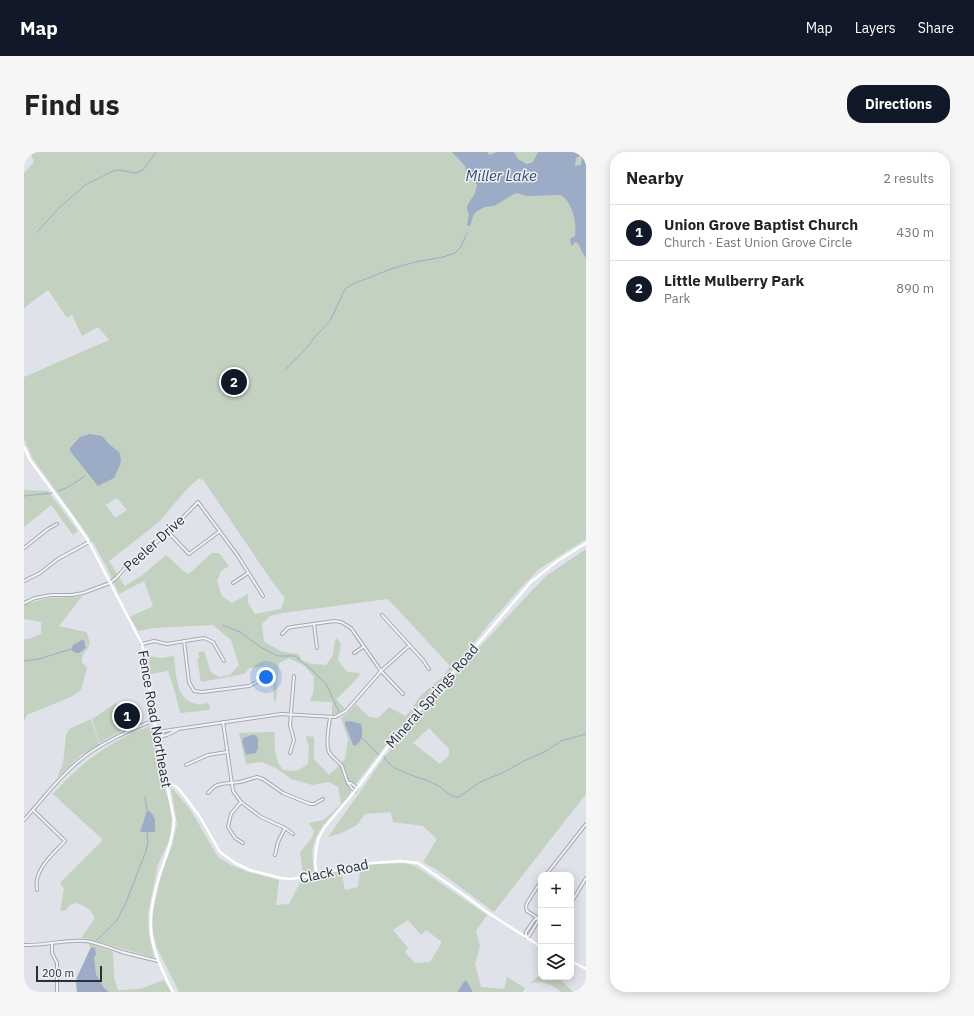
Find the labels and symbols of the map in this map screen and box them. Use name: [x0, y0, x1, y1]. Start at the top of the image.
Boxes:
water label: Miller Lake: [465, 166, 537, 185]
pin: 2: [221, 367, 247, 397]
street label: Peeler Drive: [120, 511, 188, 575]
street label: Mineral Springs Road: [382, 640, 482, 752]
street label: Fence Road Northeast: [134, 649, 176, 789]
your location: [256, 667, 276, 687]
pin: 1: [114, 701, 140, 731]
street label: Clack Road: [298, 855, 370, 887]
scale bar: [36, 964, 102, 983]

